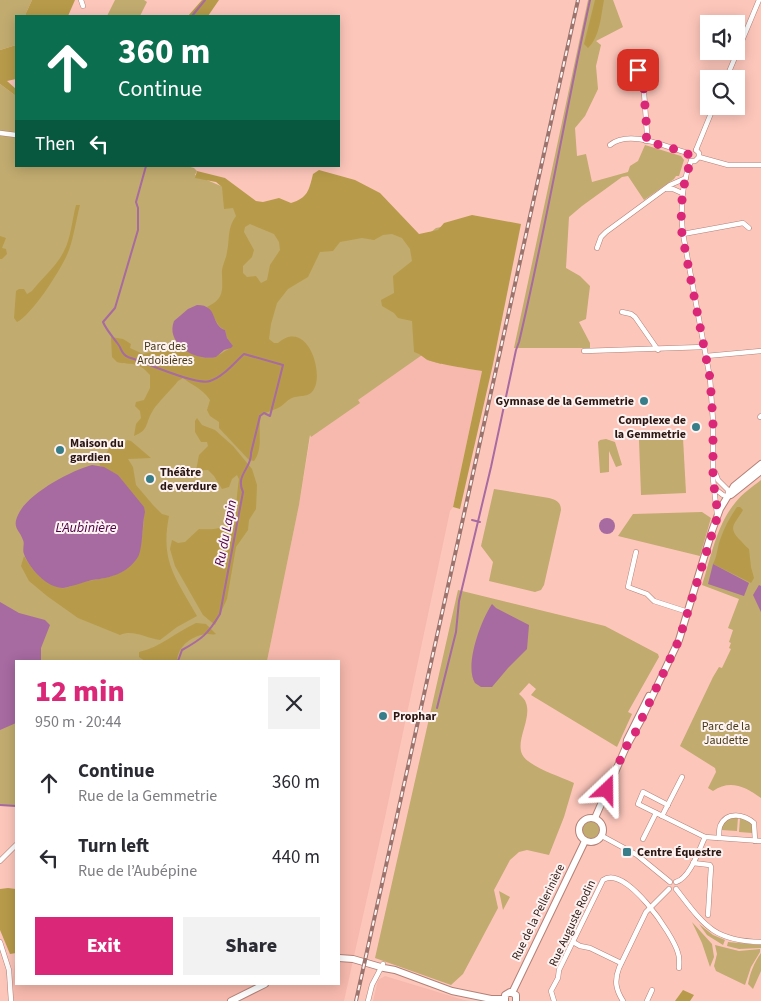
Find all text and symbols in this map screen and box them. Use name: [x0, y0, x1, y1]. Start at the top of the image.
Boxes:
map controls: [700, 15, 745, 115]
button: sound: [700, 15, 745, 60]
text: 360 m: [118, 27, 210, 77]
icon: ahead: [35, 35, 100, 100]
pin: [617, 49, 659, 91]
icon: arrive: [624, 56, 652, 84]
button: search: [700, 70, 745, 115]
text: Continue: [118, 73, 202, 105]
icon: left: [85, 130, 113, 158]
text: Then: [35, 131, 75, 158]
park label: Parc des Ardoisières: [137, 338, 193, 369]
place label: Gymnase de la Gemmetrie: [496, 393, 634, 410]
marker: Gymnase de la Gemmetrie: [638, 395, 650, 407]
place label: Complexe de la Gemmetrie: [614, 412, 686, 443]
marker: Complexe de la Gemmetrie: [690, 421, 702, 433]
place label: Maison du gardien: [70, 435, 124, 466]
marker: Maison du gardien: [54, 444, 66, 456]
place label: Théâtre de verdure: [160, 464, 217, 495]
marker: Théâtre de verdure: [144, 473, 156, 485]
water label: Ru du Lapin: [210, 498, 242, 568]
water label: L'Aubinière: [56, 518, 117, 538]
text: 12 min: [35, 670, 125, 713]
button: close: [268, 677, 320, 729]
place label: Prophar: [393, 708, 437, 725]
marker: Prophar: [377, 710, 389, 722]
text: 950 m · 20:44: [35, 711, 122, 733]
park label: Parc de la Jaudette: [702, 718, 750, 749]
text: Continue: [78, 758, 155, 785]
position arrow: [580, 763, 632, 815]
icon: ahead: [35, 769, 63, 797]
text: 360 m: [272, 769, 320, 796]
text: Rue de la Gemmetrie: [78, 785, 217, 807]
text: Turn left: [78, 833, 149, 860]
icon: left: [35, 844, 63, 872]
text: 440 m: [272, 844, 320, 871]
place label: Centre Équestre: [637, 844, 722, 861]
marker: Centre Équestre: [621, 846, 633, 858]
text: Rue de l’Aubépine: [78, 860, 197, 882]
street label: Rue de la Pellerinière: [508, 861, 569, 963]
street label: Rue Auguste Rodin: [545, 877, 600, 969]
button: Exit: [35, 917, 173, 975]
button: Share: [183, 917, 320, 975]

